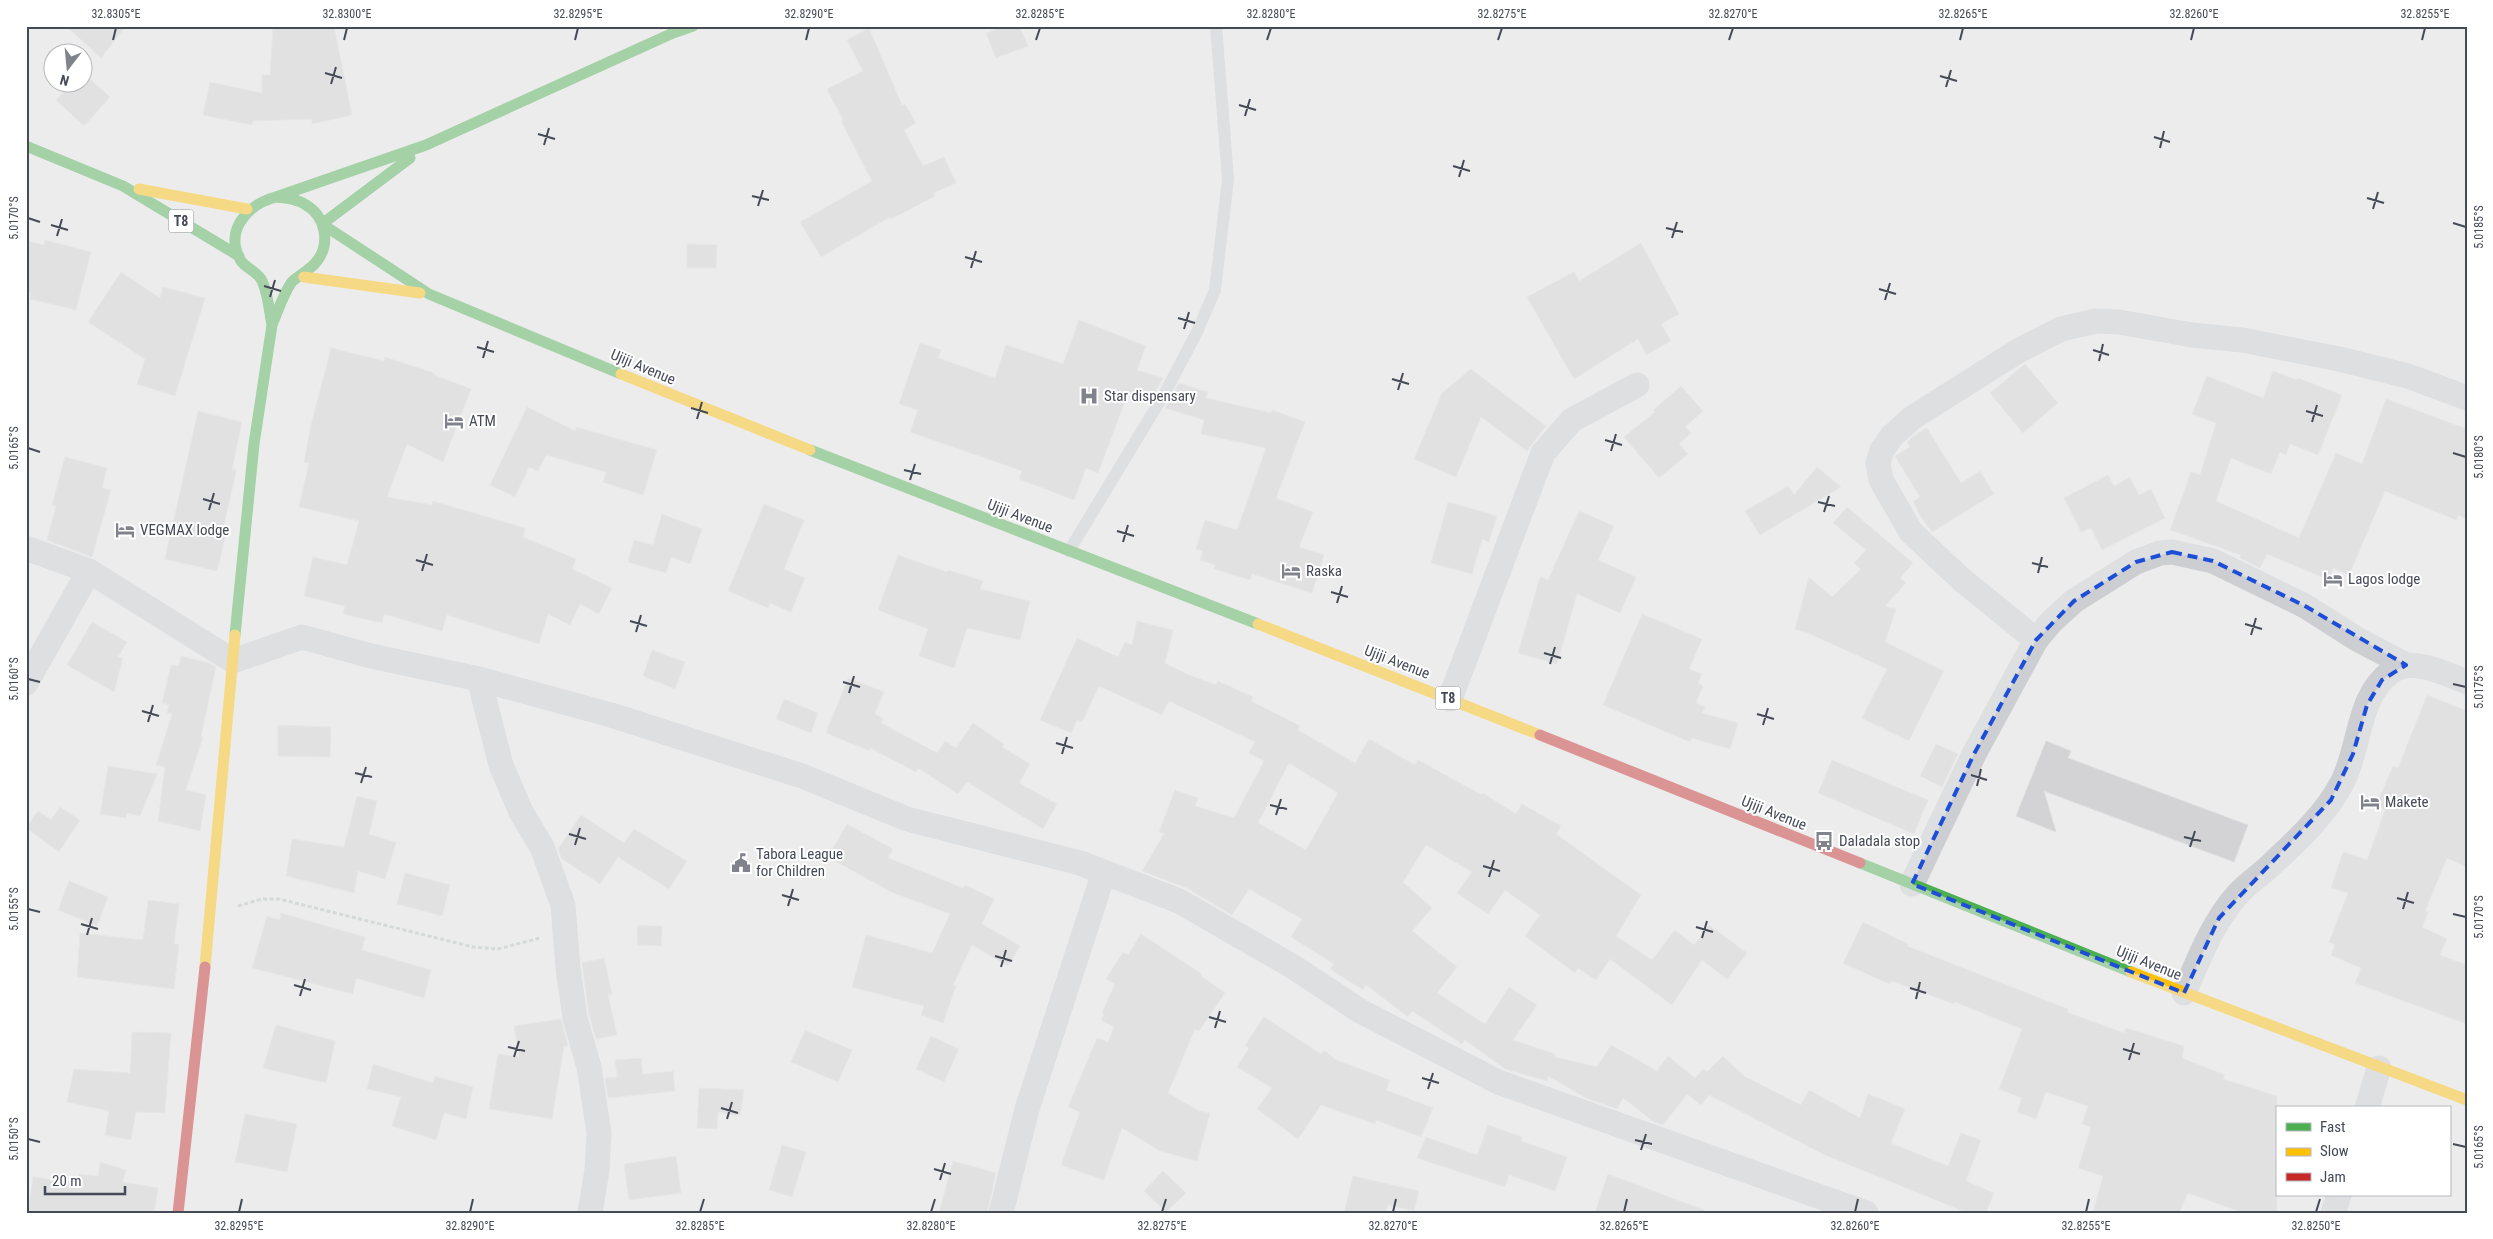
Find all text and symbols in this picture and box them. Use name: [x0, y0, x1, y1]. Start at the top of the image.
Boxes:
text: 32.8305°E: [91, 7, 141, 21]
text: 32.8300°E: [322, 7, 372, 21]
text: 32.8295°E: [553, 7, 603, 21]
text: 32.8290°E: [784, 7, 834, 21]
text: 32.8285°E: [1015, 7, 1065, 21]
text: 32.8280°E: [1246, 7, 1296, 21]
text: 32.8275°E: [1477, 7, 1527, 21]
text: 32.8270°E: [1708, 7, 1758, 21]
text: 32.8265°E: [1938, 7, 1988, 21]
text: 32.8260°E: [2169, 7, 2219, 21]
text: 32.8255°E: [2400, 7, 2450, 21]
north arrow: [42, 42, 92, 92]
text: N: [58, 72, 71, 89]
text: 5.0170°S: [7, 196, 21, 240]
text: 5.0185°S: [2472, 205, 2486, 249]
road number: T8: [168, 210, 194, 232]
street label: Ujiji Avenue: [608, 345, 678, 389]
hospital icon: Star dispensary: [1078, 385, 1100, 407]
place label: Star dispensary: [1104, 387, 1196, 405]
hotel icon: ATM: [443, 410, 465, 432]
place label: ATM: [469, 412, 496, 430]
text: 5.0165°S: [7, 426, 21, 470]
text: 5.0180°S: [2472, 435, 2486, 479]
street label: Ujiji Avenue: [985, 495, 1055, 537]
hotel icon: VEGMAX lodge: [114, 519, 136, 541]
place label: VEGMAX lodge: [140, 521, 229, 539]
hotel icon: Raska: [1280, 560, 1302, 582]
place label: Raska: [1306, 562, 1342, 580]
hotel icon: Lagos lodge: [2322, 568, 2344, 590]
place label: Lagos lodge: [2348, 570, 2420, 588]
street label: Ujiji Avenue: [1362, 641, 1432, 683]
text: 5.0160°S: [7, 657, 21, 701]
text: 5.0175°S: [2472, 665, 2486, 709]
road number: T8: [1436, 686, 1460, 710]
hotel icon: Makete: [2359, 791, 2381, 813]
street label: Ujiji Avenue: [1739, 792, 1809, 834]
place label: Makete: [2385, 793, 2429, 811]
bus stop icon: Daladala stop: [1813, 830, 1835, 852]
place label: Daladala stop: [1839, 832, 1920, 850]
place label: Tabora League for Children: [756, 845, 843, 880]
public building icon: Tabora League for Children: [730, 852, 752, 874]
text: 5.0155°S: [7, 887, 21, 931]
text: 5.0170°S: [2472, 895, 2486, 939]
street label: Ujiji Avenue: [2114, 942, 2184, 984]
legend: [2276, 1106, 2450, 1196]
text: 5.0150°S: [7, 1117, 21, 1161]
text: Fast: [2320, 1118, 2345, 1136]
text: 5.0165°S: [2472, 1125, 2486, 1169]
text: Slow: [2320, 1142, 2349, 1160]
scale bar: [45, 1164, 125, 1196]
text: Jam: [2320, 1168, 2346, 1186]
text: 20 m: [52, 1172, 82, 1190]
text: 32.8295°E: [214, 1219, 264, 1233]
text: 32.8290°E: [445, 1219, 495, 1233]
text: 32.8285°E: [675, 1219, 725, 1233]
text: 32.8280°E: [906, 1219, 956, 1233]
text: 32.8275°E: [1137, 1219, 1187, 1233]
text: 32.8270°E: [1368, 1219, 1418, 1233]
text: 32.8265°E: [1599, 1219, 1649, 1233]
text: 32.8260°E: [1830, 1219, 1880, 1233]
text: 32.8255°E: [2061, 1219, 2111, 1233]
text: 32.8250°E: [2291, 1219, 2341, 1233]

